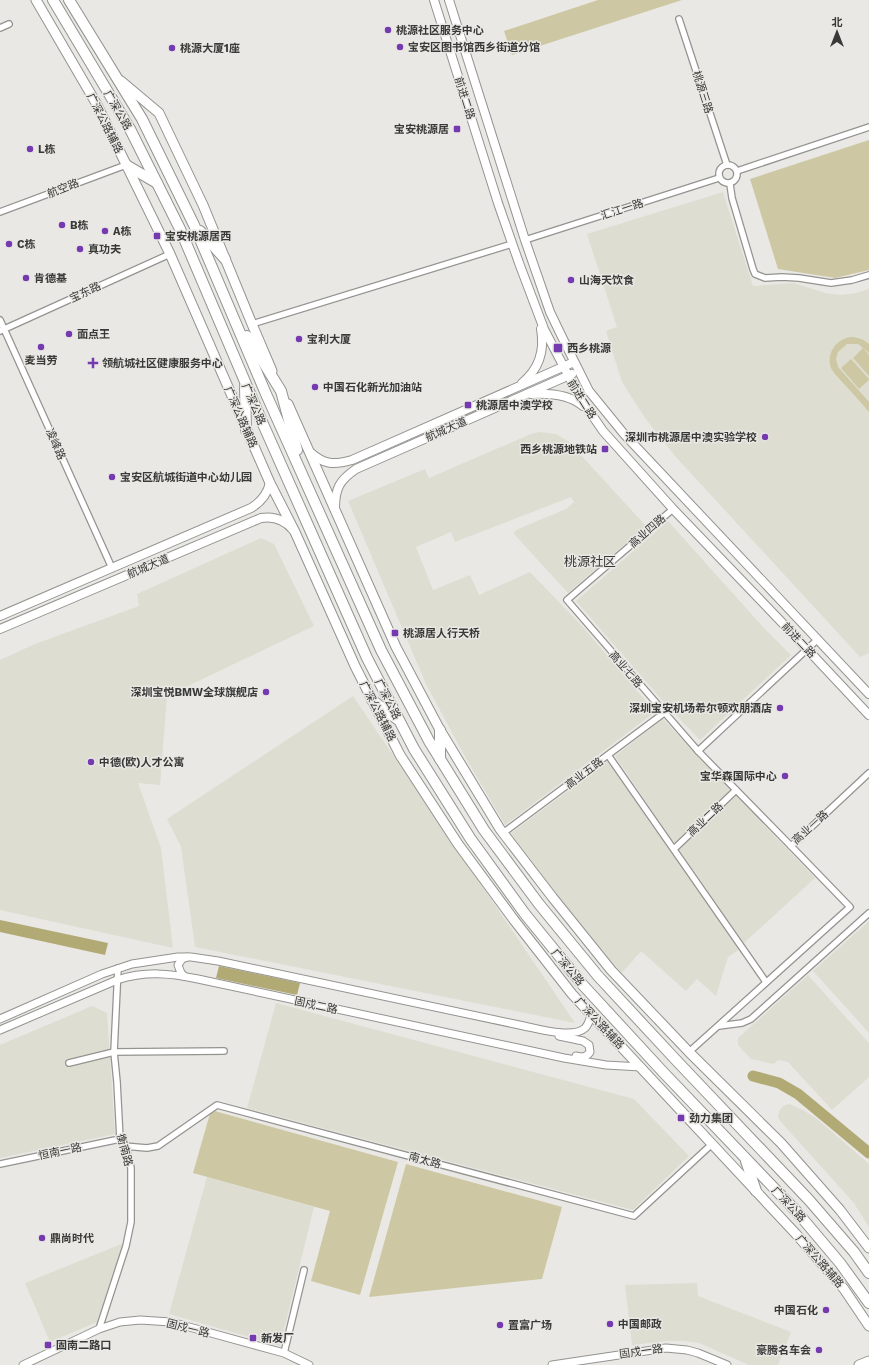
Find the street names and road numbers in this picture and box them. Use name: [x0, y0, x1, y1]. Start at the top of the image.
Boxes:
street label: 桃源三路: [690, 69, 716, 115]
street label: 前进二路: [452, 75, 478, 121]
street label: 广深公路: [101, 88, 134, 133]
street label: 广深公路辅路: [84, 91, 125, 156]
street label: 航空路: [45, 176, 81, 200]
street label: 汇江一路: [599, 196, 645, 222]
street label: 宝东路: [68, 280, 103, 305]
street label: 前进二路: [564, 377, 599, 421]
street label: 广深公路: [239, 381, 268, 427]
street label: 广深公路辅路: [221, 384, 260, 450]
street label: 航城大道: [423, 415, 469, 444]
street label: 凌峰路: [43, 426, 68, 462]
street label: 高业四路: [626, 512, 668, 551]
street label: 航城大道: [125, 552, 171, 581]
street label: 前进二路: [779, 620, 818, 661]
street label: 高业七路: [606, 648, 645, 690]
street label: 广深公路: [372, 677, 403, 722]
street label: 广深公路辅路: [357, 679, 398, 744]
street label: 高业五路: [563, 755, 606, 792]
street label: 高业二路: [685, 800, 726, 839]
street label: 高业一路: [790, 808, 831, 847]
street label: 广深公路: [548, 946, 587, 988]
street label: 固戍二路: [293, 995, 339, 1016]
street label: 广深公路辅路: [572, 995, 627, 1052]
street label: 衡南路: [114, 1133, 135, 1168]
street label: 恒南一路: [37, 1141, 83, 1162]
street label: 南太路: [407, 1150, 442, 1171]
street label: 广深公路: [769, 1184, 808, 1225]
street label: 广深公路辅路: [793, 1232, 846, 1290]
street label: 固戍一路: [165, 1317, 211, 1340]
street label: 固戍一路: [618, 1342, 664, 1361]

